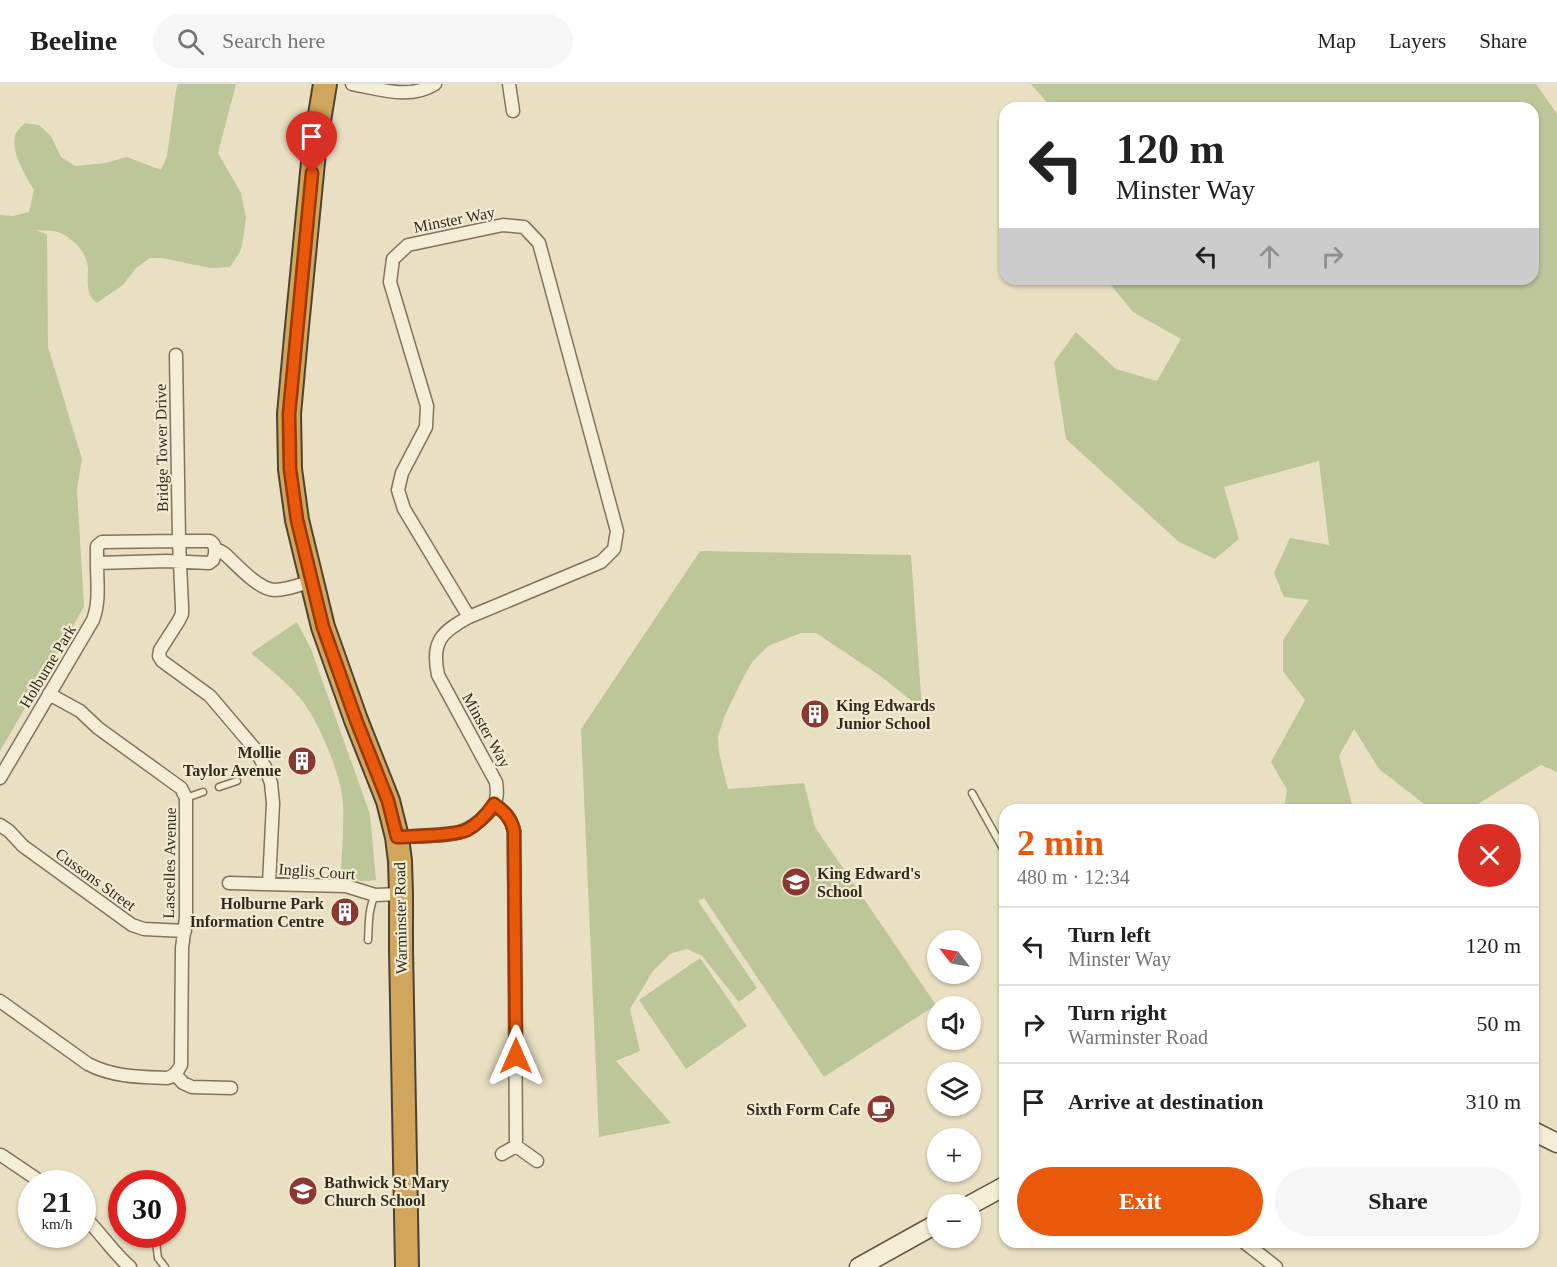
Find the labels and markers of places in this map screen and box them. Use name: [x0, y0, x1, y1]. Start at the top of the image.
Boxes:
pin: [286, 111, 337, 173]
place label: King Edwards Junior School: [836, 697, 935, 732]
building icon: King Edwards Junior School: [799, 698, 831, 730]
place label: Mollie Taylor Avenue: [183, 744, 281, 780]
building icon: Mollie Taylor Avenue: [286, 745, 318, 777]
place label: King Edward's School: [817, 865, 921, 900]
school or university icon: King Edward's School: [780, 866, 812, 898]
place label: Holburne Park Information Centre: [190, 895, 324, 930]
building icon: Holburne Park Information Centre: [329, 896, 361, 928]
cafe icon: Sixth Form Cafe: [865, 1093, 897, 1125]
place label: Sixth Form Cafe: [746, 1101, 860, 1118]
place label: Bathwick St Mary Church School: [324, 1174, 449, 1209]
school or university icon: Bathwick St Mary Church School: [287, 1175, 319, 1207]

